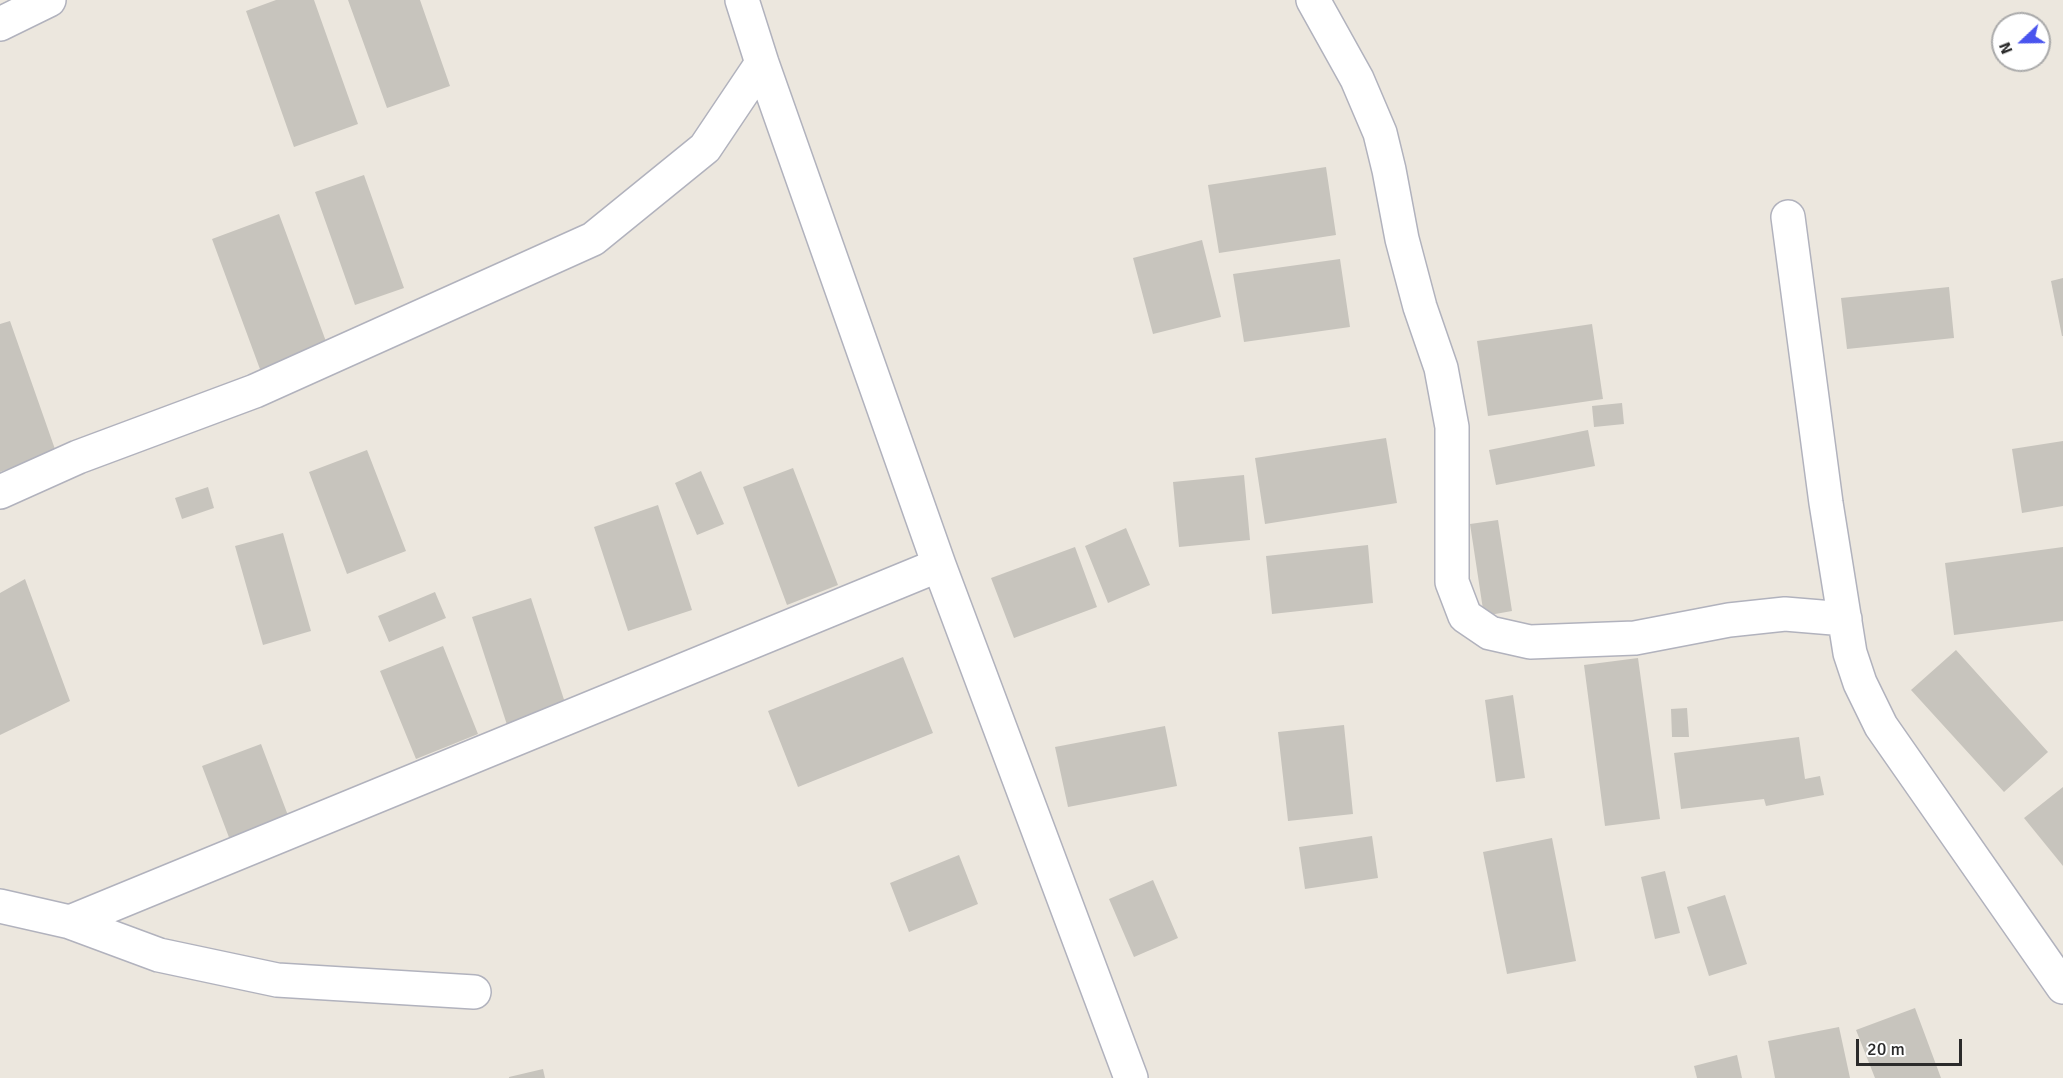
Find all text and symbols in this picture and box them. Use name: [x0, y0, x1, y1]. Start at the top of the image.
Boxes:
north arrow: [1991, 12, 2051, 72]
text: N: [1995, 39, 2018, 57]
scale bar: [1859, 1027, 1966, 1065]
text: 20 m: [1867, 1038, 1905, 1060]

